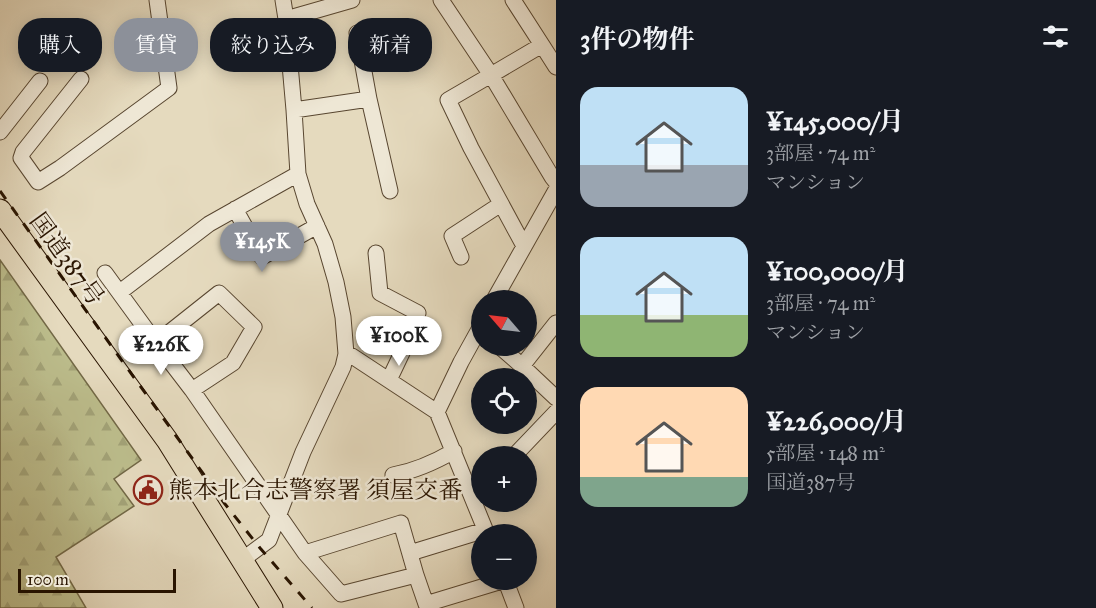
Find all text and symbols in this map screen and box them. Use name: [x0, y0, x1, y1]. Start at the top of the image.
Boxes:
chip: 購入: [18, 18, 102, 72]
chip: 賃貸: [114, 18, 198, 72]
chip: 絞り込み: [210, 18, 336, 72]
chip: 新着: [348, 18, 432, 72]
icon: filters: [1039, 20, 1072, 53]
text: 3件の物件: [580, 23, 694, 55]
text: ¥145,000/月: [766, 105, 904, 137]
icon: home: [628, 111, 700, 183]
text: 3部屋 · 74 m²: [766, 141, 875, 165]
text: マンション: [766, 170, 865, 194]
street label: 国道387号: [23, 207, 111, 311]
pin: ¥145K: [220, 222, 304, 273]
text: ¥145K: [234, 229, 290, 253]
text: ¥100,000/月: [766, 255, 909, 287]
icon: home: [628, 261, 700, 333]
north arrow: [471, 290, 537, 356]
map controls: [471, 290, 537, 590]
text: 3部屋 · 74 m²: [766, 291, 875, 315]
pin: ¥100K: [357, 316, 441, 367]
text: マンション: [766, 320, 865, 344]
text: ¥100K: [370, 323, 428, 347]
pin: ¥226K: [119, 325, 203, 376]
text: ¥226K: [132, 332, 190, 356]
button: locate: [471, 368, 537, 434]
text: ¥226,000/月: [766, 405, 907, 437]
icon: home: [628, 411, 700, 483]
text: 5部屋 · 148 m²: [766, 441, 885, 465]
button: +: [471, 446, 537, 512]
text: 国道387号: [766, 470, 855, 494]
public building icon: 熊本北合志警察署 須屋交番: [132, 474, 164, 506]
place label: 熊本北合志警察署 須屋交番: [169, 475, 462, 505]
button: −: [471, 524, 537, 590]
scale bar: [18, 566, 176, 594]
text: 100 m: [27, 570, 69, 589]

